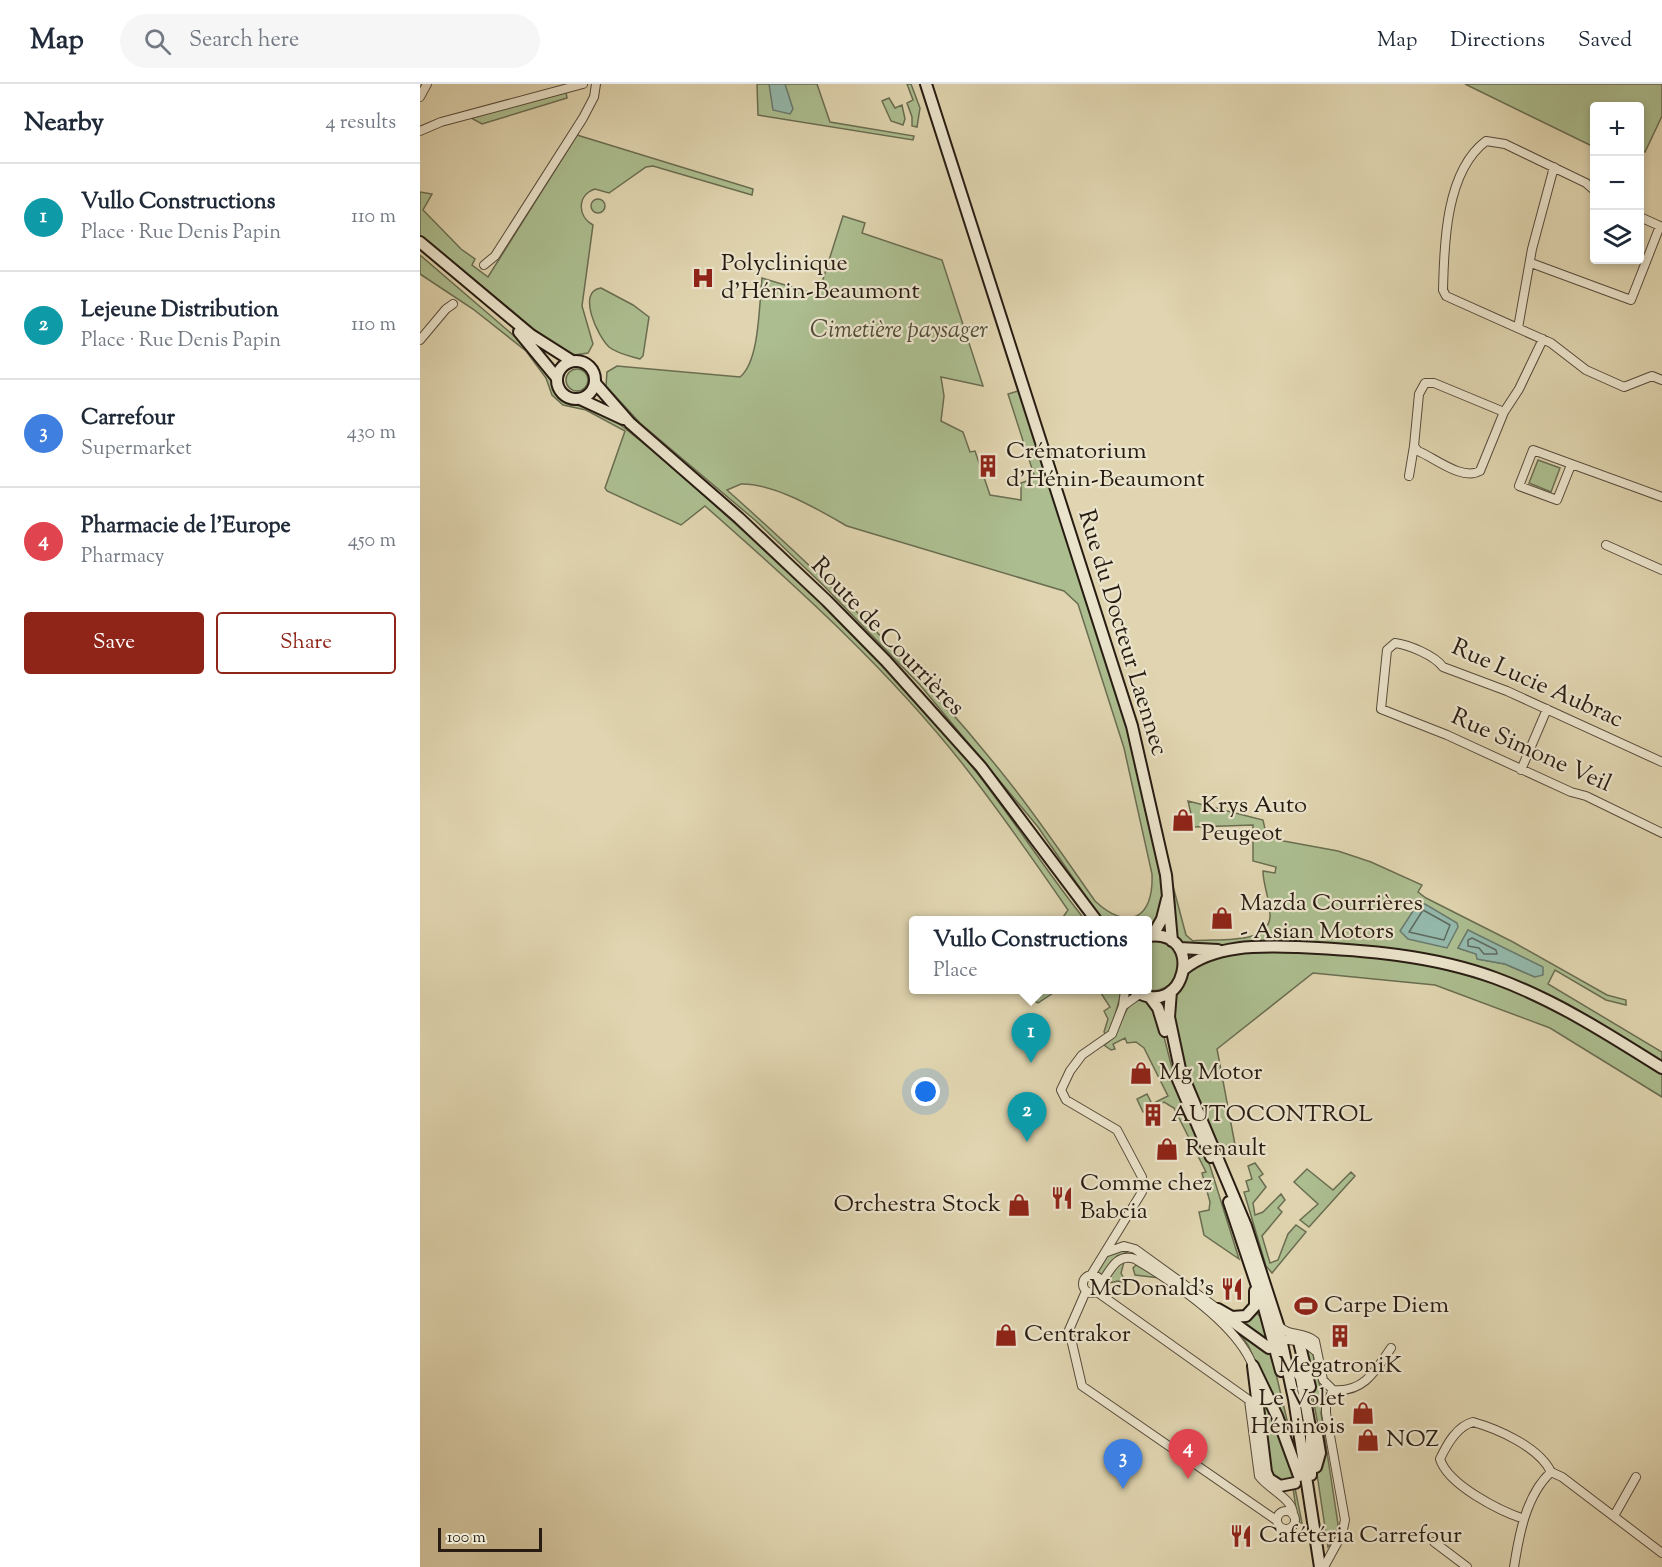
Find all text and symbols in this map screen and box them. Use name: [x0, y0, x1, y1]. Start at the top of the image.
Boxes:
search box: [120, 14, 540, 68]
text: Map: [30, 21, 84, 61]
icon: search: [141, 25, 174, 58]
text: Search here: [189, 25, 299, 57]
text: Map: [1377, 26, 1417, 56]
text: Directions: [1450, 26, 1545, 56]
text: Saved: [1578, 26, 1632, 56]
map controls: [1590, 102, 1644, 264]
button: +: [1590, 102, 1644, 156]
text: Nearby: [24, 105, 104, 142]
text: 4 results: [325, 109, 396, 138]
button: −: [1590, 156, 1644, 210]
text: Vullo Constructions: [81, 187, 275, 219]
text: 1: [40, 203, 47, 232]
text: 110 m: [351, 203, 396, 232]
button: layers: [1590, 210, 1644, 264]
text: Place · Rue Denis Papin: [81, 219, 281, 248]
place label: Polyclinique d'Hénin-Beaumont: [721, 247, 920, 309]
hospital icon: Polyclinique d'Hénin-Beaumont: [690, 265, 716, 291]
text: Lejeune Distribution: [81, 295, 279, 327]
text: 2: [39, 311, 48, 340]
text: 110 m: [351, 311, 396, 340]
park label: Cimetière paysager: [810, 314, 989, 348]
text: Place · Rue Denis Papin: [81, 327, 281, 356]
text: Carrefour: [81, 403, 175, 435]
text: 3: [39, 419, 48, 448]
text: 430 m: [347, 419, 396, 448]
text: Supermarket: [81, 435, 192, 464]
place label: Crématorium d'Hénin-Beaumont: [1006, 435, 1205, 497]
building icon: Crématorium d'Hénin-Beaumont: [975, 453, 1001, 479]
street label: Rue du Docteur Laennec: [1068, 506, 1176, 760]
text: Pharmacie de l'Europe: [81, 511, 291, 543]
text: 4: [38, 527, 49, 556]
text: 450 m: [348, 527, 396, 556]
text: Pharmacy: [81, 543, 164, 572]
street label: Route de Courrières: [802, 550, 972, 724]
button: Save: [24, 612, 204, 674]
button: Share: [216, 612, 396, 674]
street label: Rue Lucie Aubrac: [1446, 631, 1628, 737]
street label: Rue Simone Veil: [1445, 700, 1617, 802]
place label: Krys Auto Peugeot: [1201, 789, 1307, 851]
shop icon: Krys Auto Peugeot: [1170, 807, 1196, 833]
place label: Mazda Courrières - Asian Motors: [1240, 887, 1423, 949]
shop icon: Mazda Courrières - Asian Motors: [1209, 905, 1235, 931]
popup: [909, 916, 1152, 994]
text: Vullo Constructions: [933, 925, 1128, 957]
text: Place: [933, 957, 978, 986]
pin: 1: [1012, 1014, 1050, 1063]
place label: Mg Motor: [1159, 1056, 1263, 1090]
shop icon: Mg Motor: [1128, 1060, 1154, 1086]
your location: [911, 1077, 940, 1106]
pin: 2: [1008, 1092, 1046, 1142]
place label: AUTOCONTROL: [1171, 1098, 1373, 1132]
building icon: AUTOCONTROL: [1140, 1102, 1166, 1128]
place label: Renault: [1185, 1132, 1266, 1166]
shop icon: Renault: [1154, 1136, 1180, 1162]
place label: Comme chez Babcia: [1080, 1167, 1212, 1229]
restaurant icon: Comme chez Babcia: [1049, 1185, 1075, 1211]
place label: Orchestra Stock: [834, 1188, 1001, 1222]
shop icon: Orchestra Stock: [1006, 1192, 1032, 1218]
place label: McDonald's: [1089, 1272, 1214, 1306]
restaurant icon: McDonald's: [1219, 1276, 1245, 1302]
place label: Carpe Diem: [1324, 1289, 1449, 1323]
sports icon: Carpe Diem: [1293, 1293, 1319, 1319]
place label: Centrakor: [1024, 1318, 1131, 1352]
shop icon: Centrakor: [993, 1322, 1019, 1348]
building icon: MegatroniK: [1327, 1323, 1353, 1349]
place label: MegatroniK: [1278, 1349, 1402, 1383]
place label: Le Volet Héninois: [1251, 1382, 1345, 1444]
shop icon: Le Volet Héninois: [1350, 1400, 1376, 1426]
place label: NOZ: [1386, 1423, 1440, 1457]
shop icon: NOZ: [1355, 1427, 1381, 1453]
pin: 4: [1168, 1430, 1208, 1479]
pin: 3: [1104, 1440, 1142, 1489]
place label: Cafétéria Carrefour: [1259, 1519, 1462, 1553]
restaurant icon: Cafétéria Carrefour: [1228, 1523, 1254, 1549]
scale bar: [438, 1525, 542, 1552]
text: 100 m: [447, 1527, 486, 1550]

